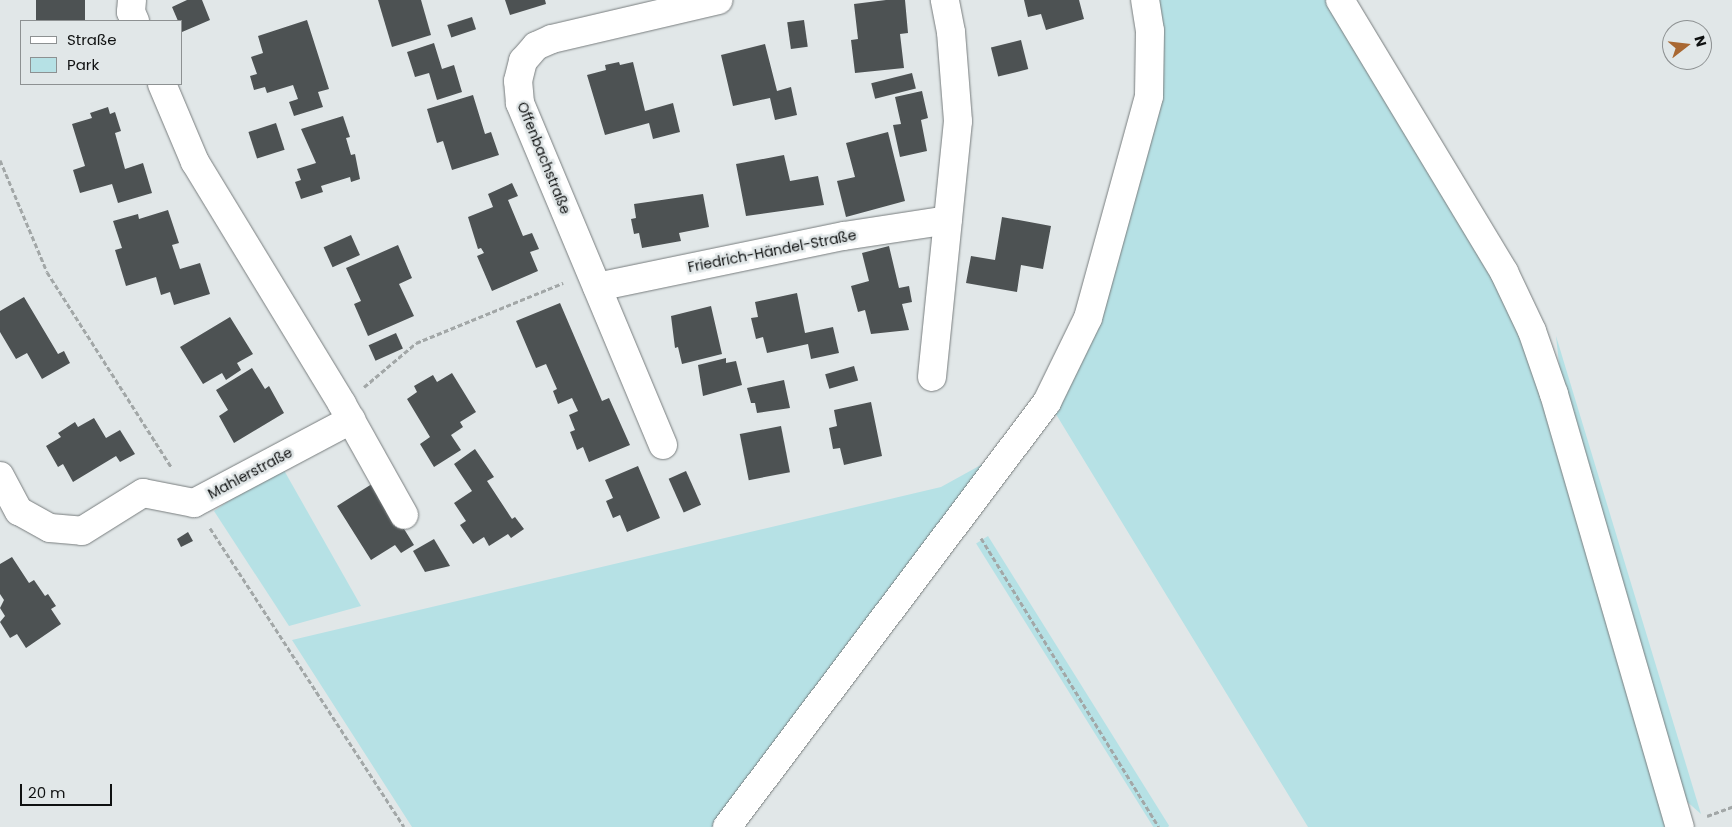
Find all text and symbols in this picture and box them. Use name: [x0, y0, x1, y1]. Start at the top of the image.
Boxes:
legend: [20, 20, 182, 85]
north arrow: [1662, 20, 1712, 70]
text: Straße: [67, 29, 117, 50]
text: N: [1689, 33, 1712, 49]
text: Park: [67, 54, 99, 75]
street label: Offenbachstraße: [514, 99, 574, 217]
street label: Friedrich-Händel-Straße: [686, 226, 858, 276]
street label: Mahlerstraße: [205, 444, 295, 502]
scale bar: [22, 774, 115, 806]
text: 20 m: [28, 782, 66, 803]

